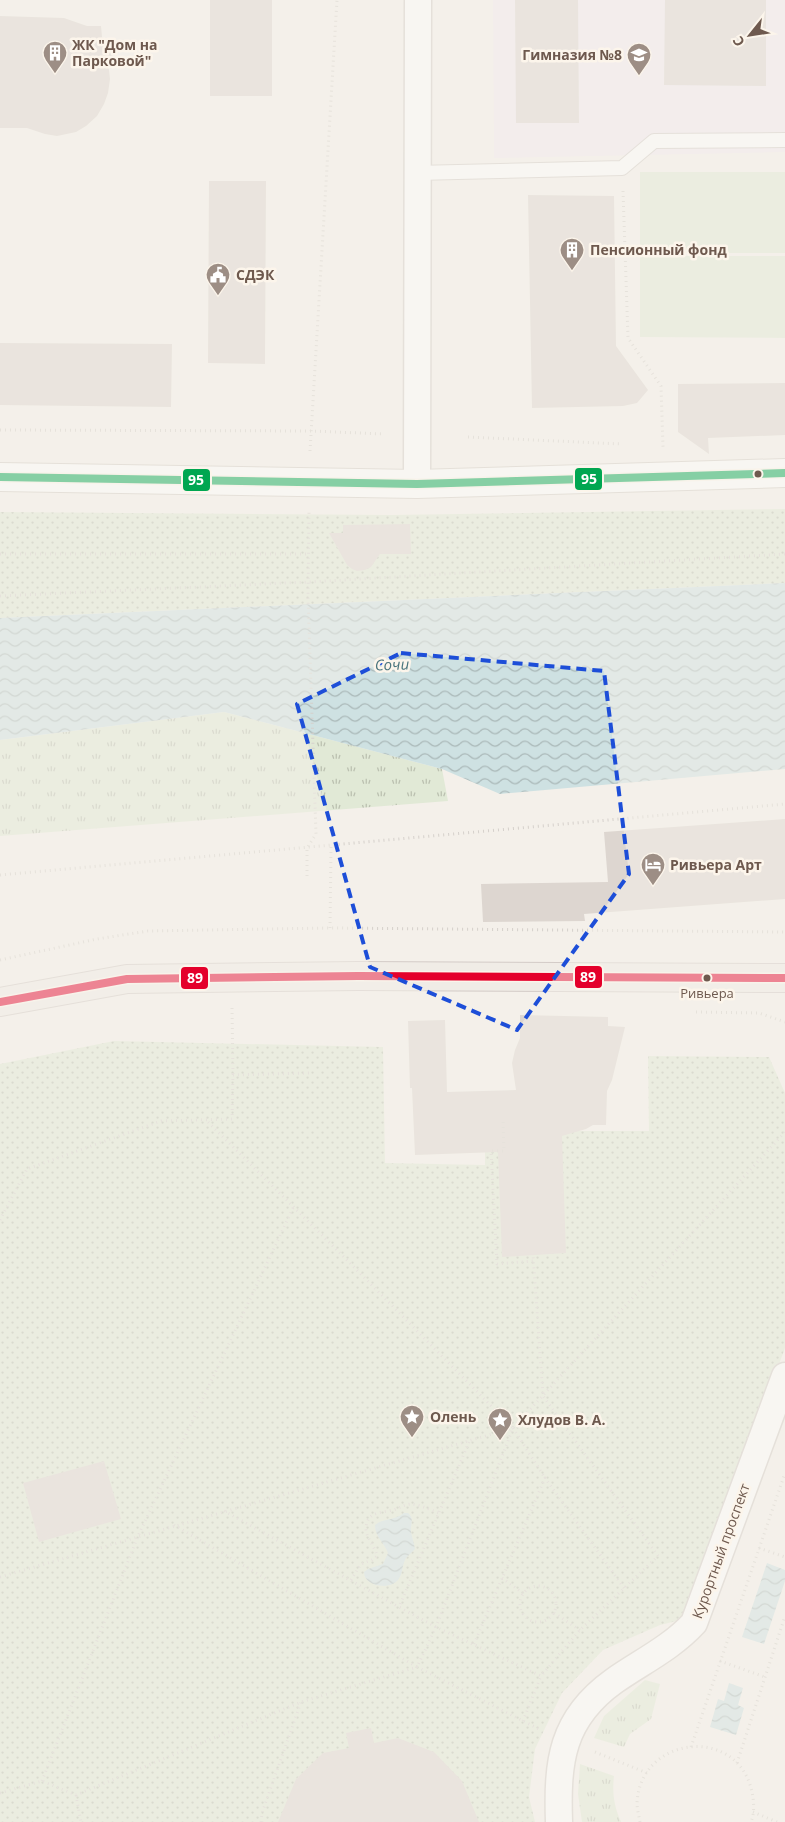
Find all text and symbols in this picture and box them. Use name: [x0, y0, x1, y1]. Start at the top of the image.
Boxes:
north arrow: [725, 10, 775, 60]
text: С: [728, 33, 749, 50]
place label: ЖК "Дом на Парковой": [72, 35, 157, 70]
building icon: ЖК "Дом на Парковой": [42, 40, 68, 74]
school or university icon: Гимназия №8: [626, 42, 652, 76]
place label: Гимназия №8: [522, 45, 622, 64]
building icon: Пенсионный фонд: [559, 237, 585, 271]
place label: Пенсионный фонд: [590, 240, 727, 259]
public building icon: СДЭК: [205, 262, 231, 296]
place label: СДЭК: [236, 265, 275, 284]
line badge: 95: [574, 467, 603, 491]
line badge: 95: [182, 468, 211, 492]
text: 95: [581, 469, 597, 488]
unlabelled marker: [753, 469, 763, 479]
text: 95: [188, 470, 204, 489]
water label: Сочи: [374, 653, 410, 675]
hotel icon: Ривьера Арт: [640, 852, 666, 886]
place label: Ривьера Арт: [670, 855, 762, 874]
line badge: 89: [574, 965, 603, 989]
line badge: 89: [180, 966, 209, 990]
text: 89: [580, 967, 596, 986]
text: 89: [187, 968, 203, 987]
marker: Ривьера: [702, 973, 712, 983]
place label: Ривьера: [680, 984, 734, 1002]
place icon: Олень: [399, 1404, 425, 1438]
place label: Олень: [430, 1407, 477, 1426]
place icon: Хлудов В. А.: [487, 1407, 513, 1441]
place label: Хлудов В. А.: [518, 1410, 605, 1429]
street label: Курортный проспект: [687, 1480, 754, 1621]

